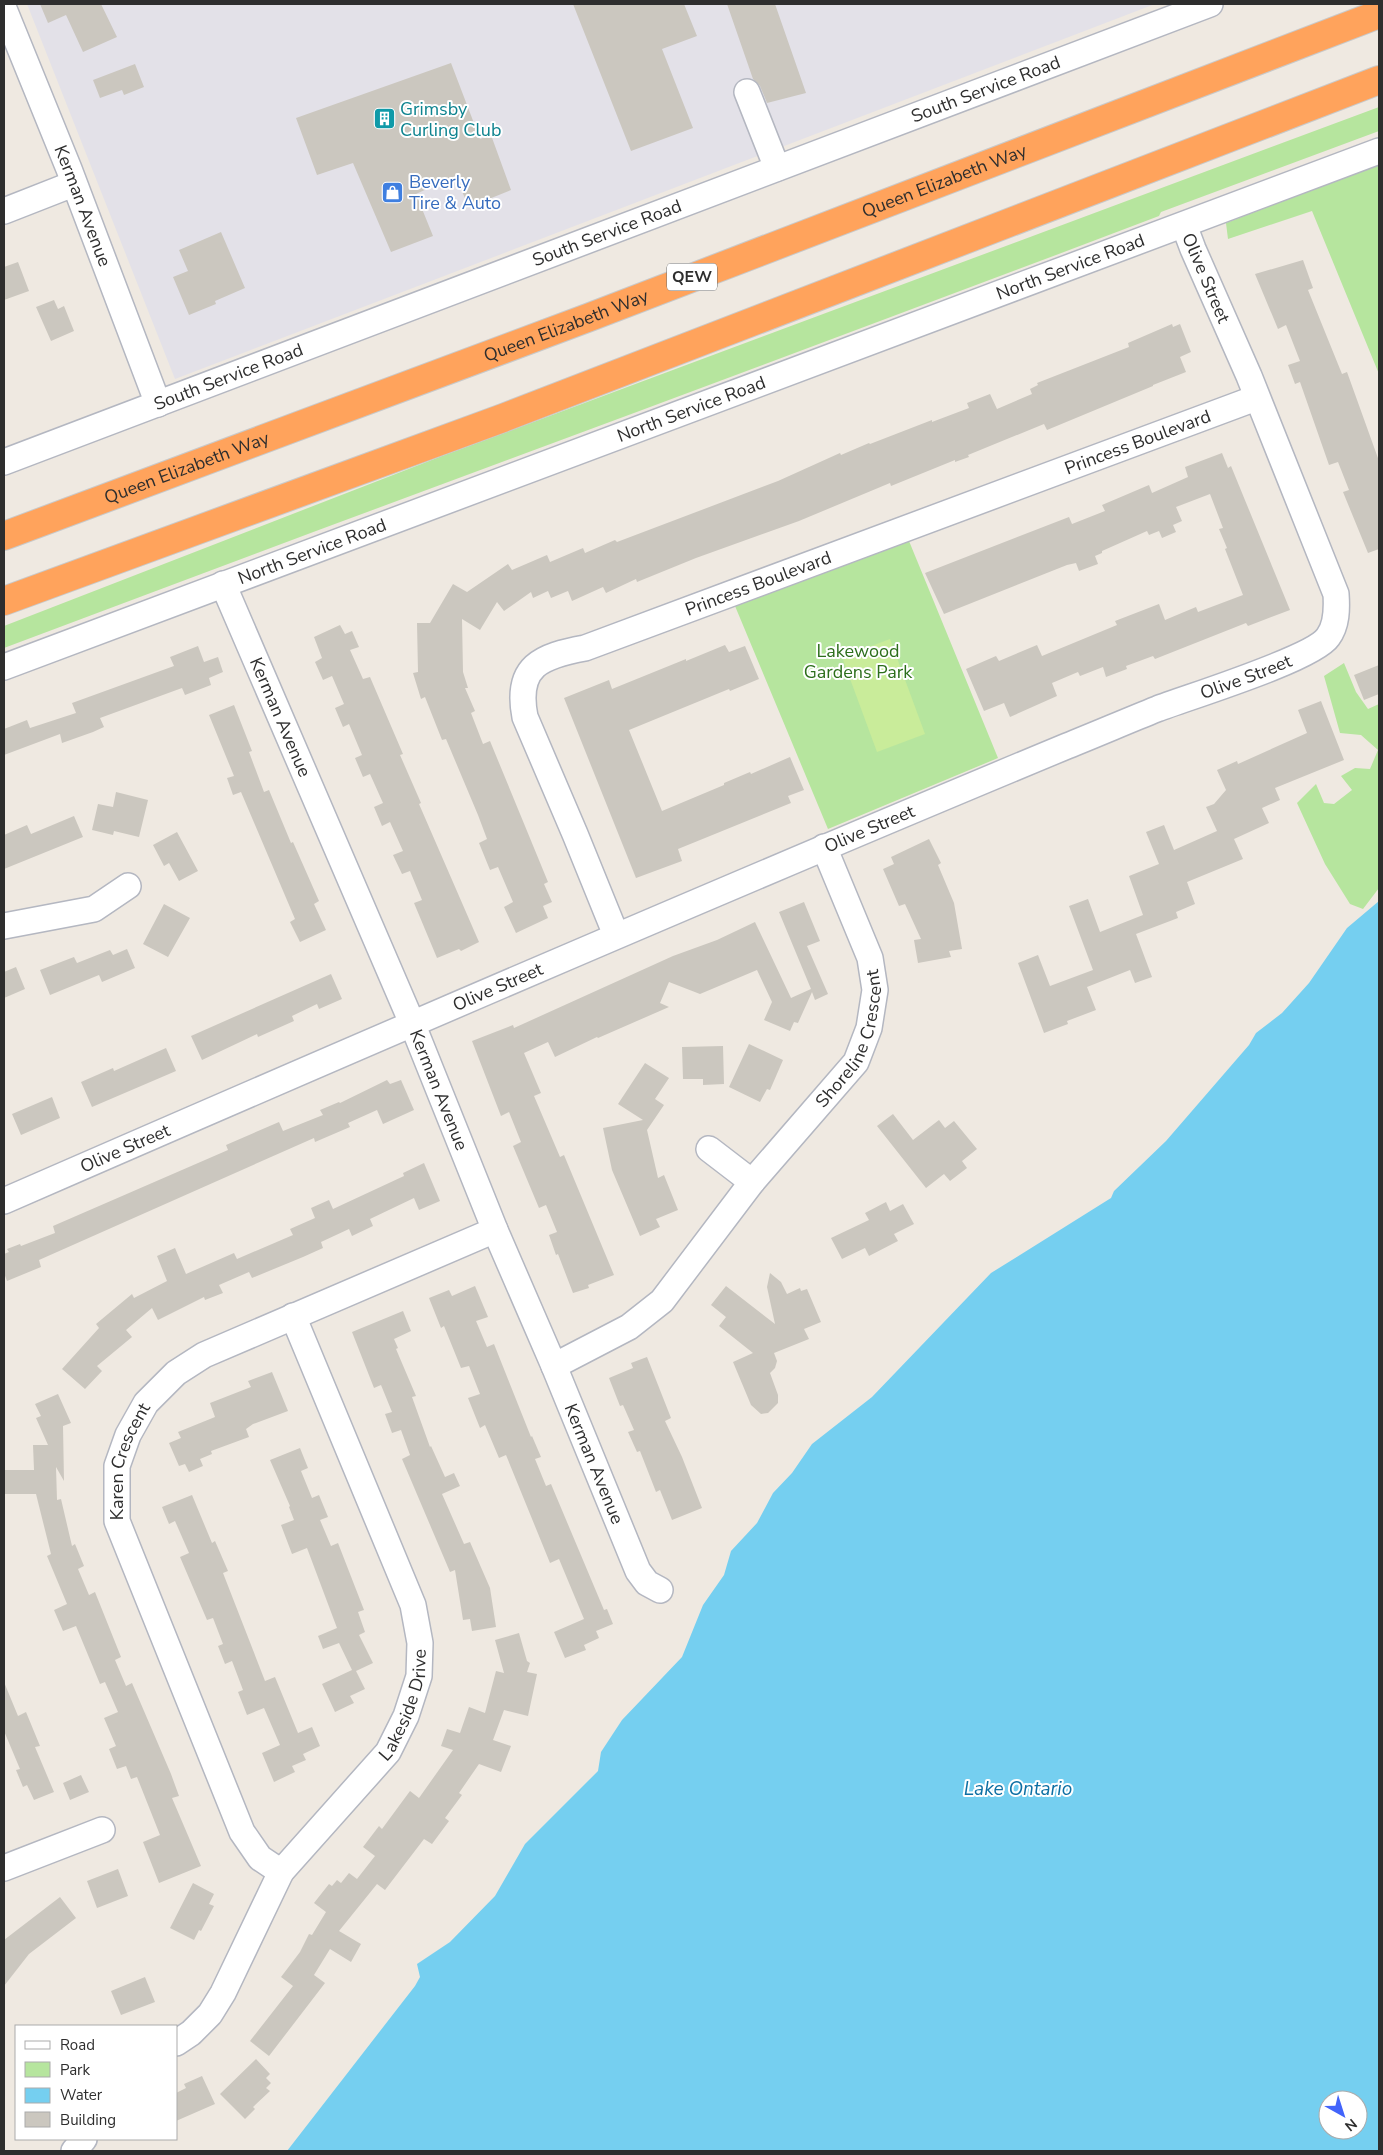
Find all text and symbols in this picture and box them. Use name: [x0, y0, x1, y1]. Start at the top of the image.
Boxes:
street label: South Service Road: [908, 50, 1064, 128]
place label: Grimsby Curling Club: [400, 97, 501, 142]
building icon: Grimsby Curling Club: [372, 107, 396, 131]
street label: Queen Elizabeth Way: [858, 138, 1031, 223]
street label: Kerman Avenue: [49, 141, 117, 270]
place label: Beverly Tire & Auto: [409, 170, 501, 215]
shop icon: Beverly Tire & Auto: [381, 180, 405, 204]
street label: South Service Road: [529, 194, 685, 272]
street label: North Service Road: [993, 228, 1148, 306]
street label: Olive Street: [1176, 229, 1236, 327]
road number: QEW: [667, 264, 717, 290]
street label: Queen Elizabeth Way: [480, 283, 653, 368]
street label: South Service Road: [150, 338, 306, 416]
street label: North Service Road: [614, 370, 769, 448]
street label: Princess Boulevard: [1061, 404, 1214, 480]
street label: Queen Elizabeth Way: [101, 426, 273, 510]
street label: North Service Road: [234, 513, 390, 590]
street label: Princess Boulevard: [682, 545, 835, 622]
park label: Lakewood Gardens Park: [804, 639, 913, 684]
street label: Olive Street: [1197, 649, 1296, 705]
street label: Kerman Avenue: [244, 654, 317, 781]
street label: Olive Street: [820, 799, 919, 858]
street label: Olive Street: [449, 957, 547, 1017]
street label: Shoreline Crescent: [810, 967, 888, 1113]
street label: Kerman Avenue: [404, 1026, 474, 1154]
street label: Olive Street: [76, 1118, 174, 1178]
street label: Karen Crescent: [105, 1398, 156, 1520]
street label: Kerman Avenue: [559, 1400, 630, 1528]
street label: Lakeside Drive: [373, 1649, 432, 1766]
water label: Lake Ontario: [964, 1776, 1072, 1802]
legend: [15, 2025, 178, 2140]
text: Road: [60, 2035, 95, 2055]
text: Park: [60, 2060, 90, 2080]
text: Water: [60, 2085, 103, 2105]
north arrow: [1318, 2090, 1368, 2140]
text: Building: [60, 2110, 116, 2130]
text: N: [1341, 2114, 1361, 2135]

